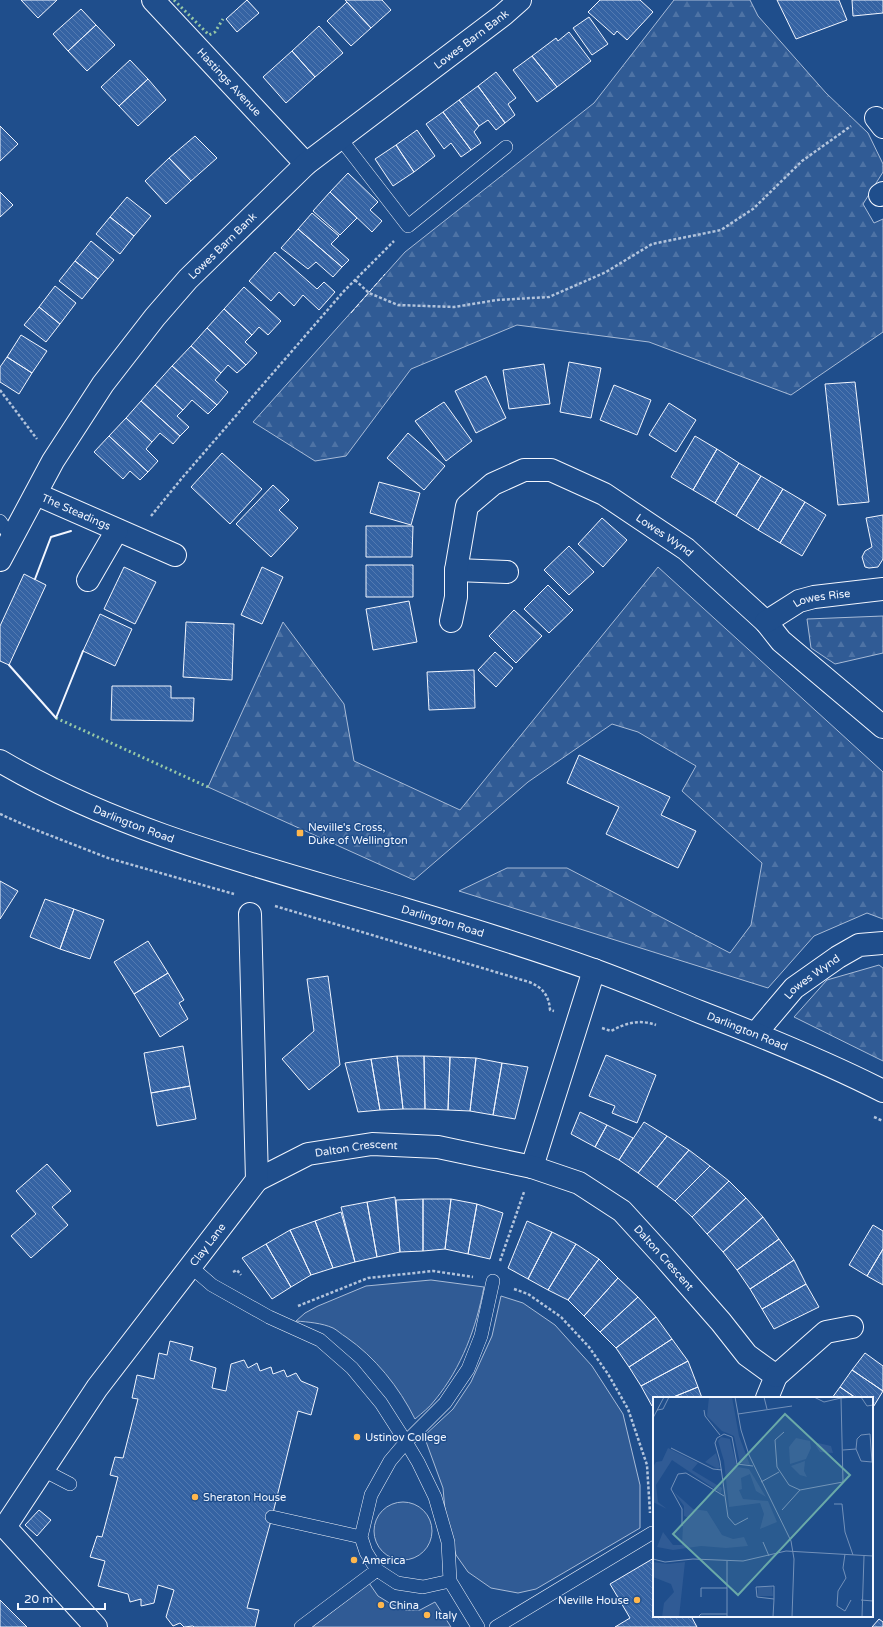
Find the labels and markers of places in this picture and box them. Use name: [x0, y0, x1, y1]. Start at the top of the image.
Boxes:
place label: Neville's Cross, Duke of Wellington: [308, 821, 408, 847]
marker: Neville's Cross, Duke of Wellington: [295, 828, 305, 838]
place label: Ustinov College: [365, 1431, 446, 1444]
marker: Ustinov College: [352, 1432, 362, 1442]
place label: Sheraton House: [203, 1491, 286, 1504]
marker: Sheraton House: [190, 1492, 200, 1502]
place label: America: [362, 1554, 405, 1567]
marker: America: [349, 1555, 359, 1565]
place label: Neville House: [558, 1594, 629, 1607]
marker: Neville House: [632, 1595, 642, 1605]
place label: China: [389, 1599, 419, 1612]
marker: China: [376, 1600, 386, 1610]
place label: Italy: [435, 1609, 457, 1622]
marker: Italy: [422, 1610, 432, 1620]

